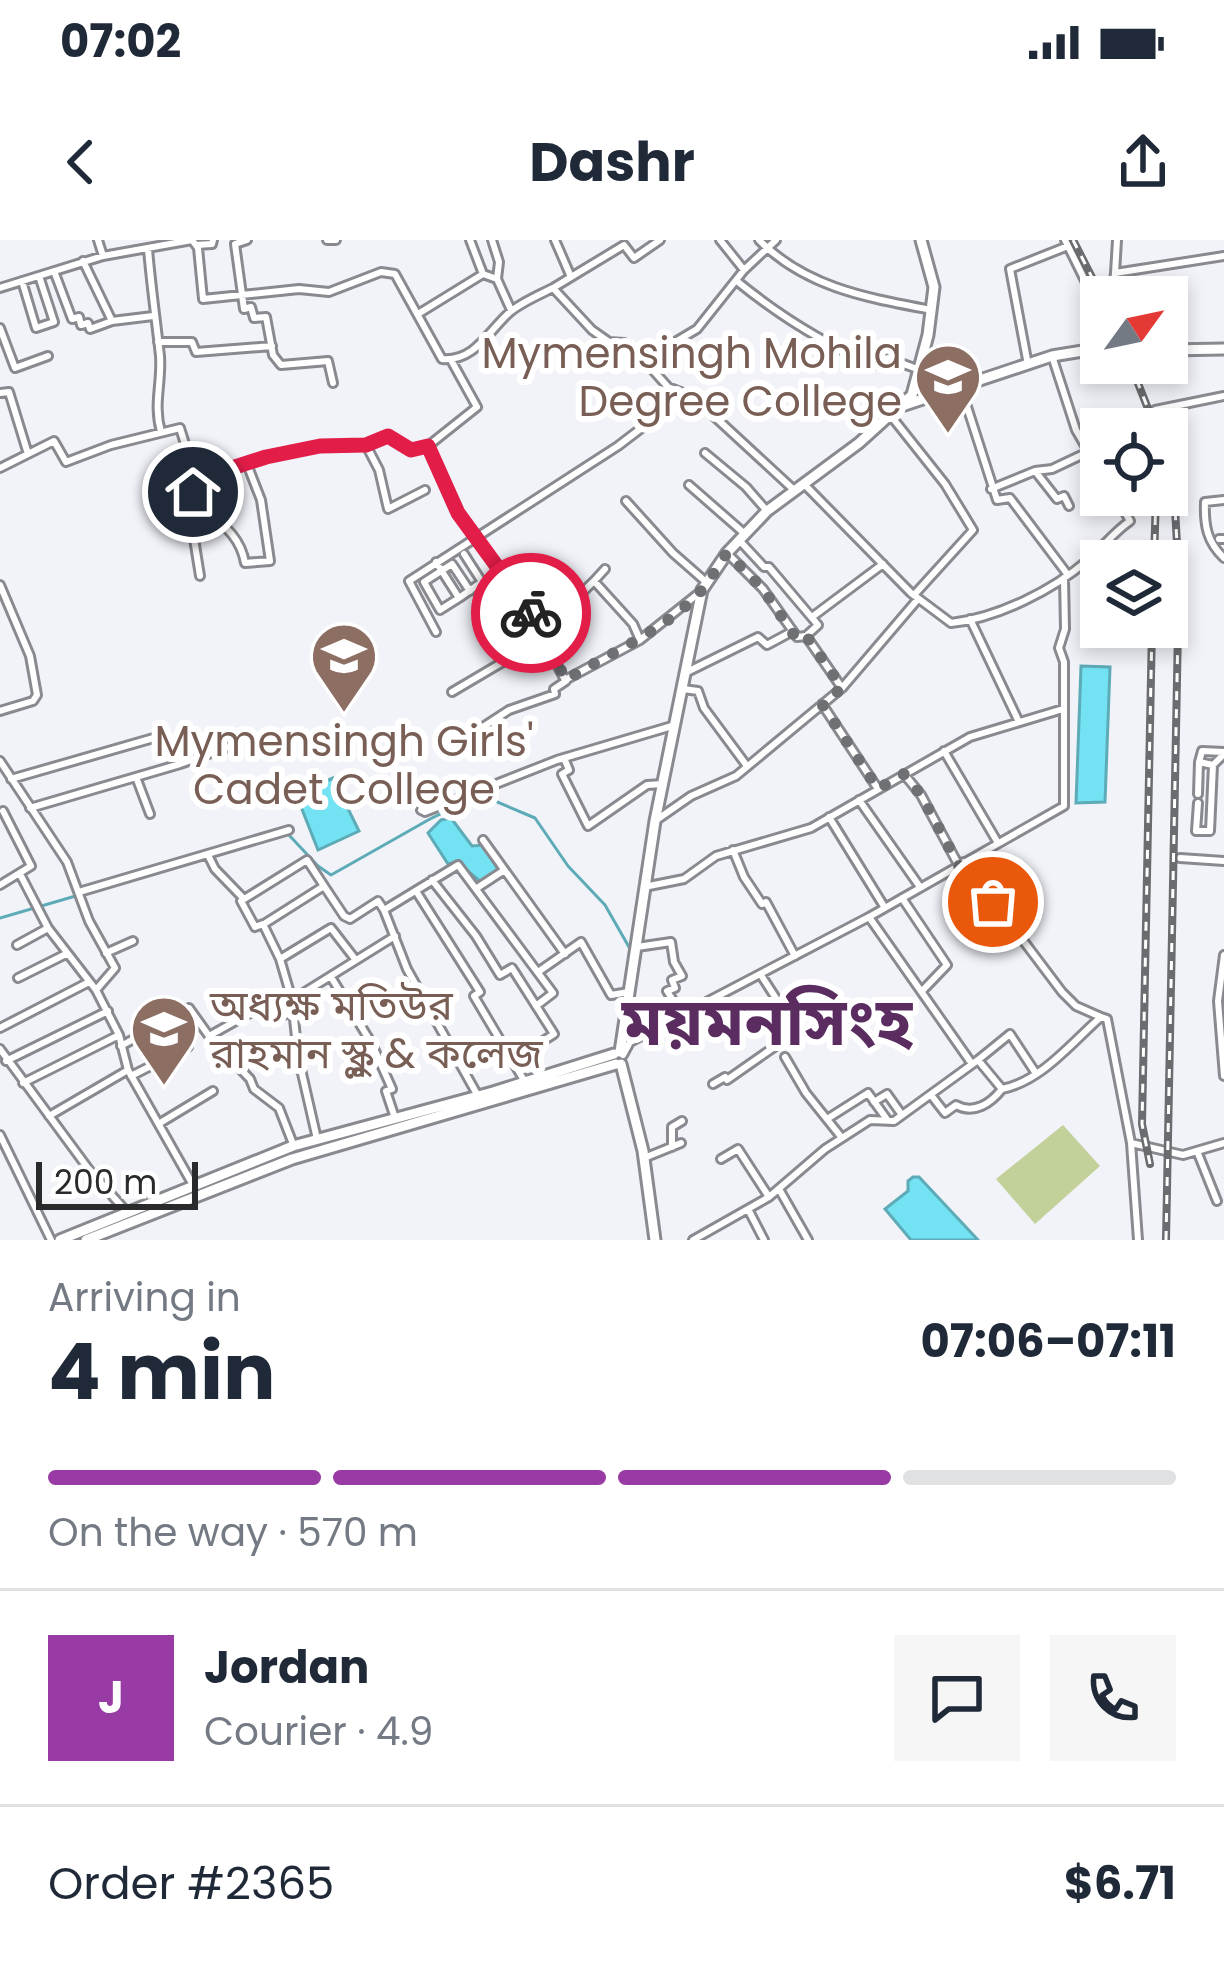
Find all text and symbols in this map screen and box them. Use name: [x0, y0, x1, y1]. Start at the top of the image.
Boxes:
text: 07:02: [60, 10, 181, 73]
text: Dashr: [529, 124, 695, 200]
icon: back: [48, 129, 114, 195]
icon: share: [1110, 129, 1176, 195]
north arrow: [1080, 276, 1188, 384]
map controls: [1080, 276, 1188, 648]
place label: Mymensingh Mohila Degree College: [481, 324, 902, 431]
school or university icon: Mymensingh Mohila Degree College: [913, 342, 983, 436]
button: locate: [1080, 408, 1188, 516]
pin: [142, 441, 244, 543]
icon: home: [160, 459, 226, 525]
button: layers: [1080, 540, 1188, 648]
courier: [471, 553, 591, 673]
icon: bike: [498, 580, 564, 646]
school or university icon: Mymensingh Girls' Cadet College: [309, 621, 379, 715]
place label: Mymensingh Girls' Cadet College: [154, 712, 534, 819]
pin: [942, 851, 1044, 953]
icon: bag: [960, 869, 1026, 935]
place label: অধ্যক্ষ মতিউর রাহমান স্কুল & কলেজ: [209, 976, 544, 1083]
district label: ময়মনসিংহ: [621, 976, 914, 1068]
school or university icon: অধ্যক্ষ মতিউর রাহমান স্কুল & কলেজ: [129, 994, 199, 1088]
scale bar: [36, 1156, 198, 1209]
text: 200 m: [54, 1159, 157, 1206]
text: Arriving in: [48, 1270, 241, 1325]
text: 07:06–07:11: [920, 1310, 1176, 1373]
text: 4 min: [48, 1317, 276, 1426]
text: On the way · 570 m: [48, 1505, 418, 1560]
button: chat: [894, 1635, 1020, 1761]
button: phone: [1050, 1635, 1176, 1761]
text: Jordan: [204, 1636, 369, 1699]
text: J: [98, 1666, 124, 1729]
text: Courier · 4.9: [204, 1704, 433, 1759]
text: Order #2365: [48, 1852, 334, 1915]
text: $6.71: [1064, 1852, 1176, 1915]

